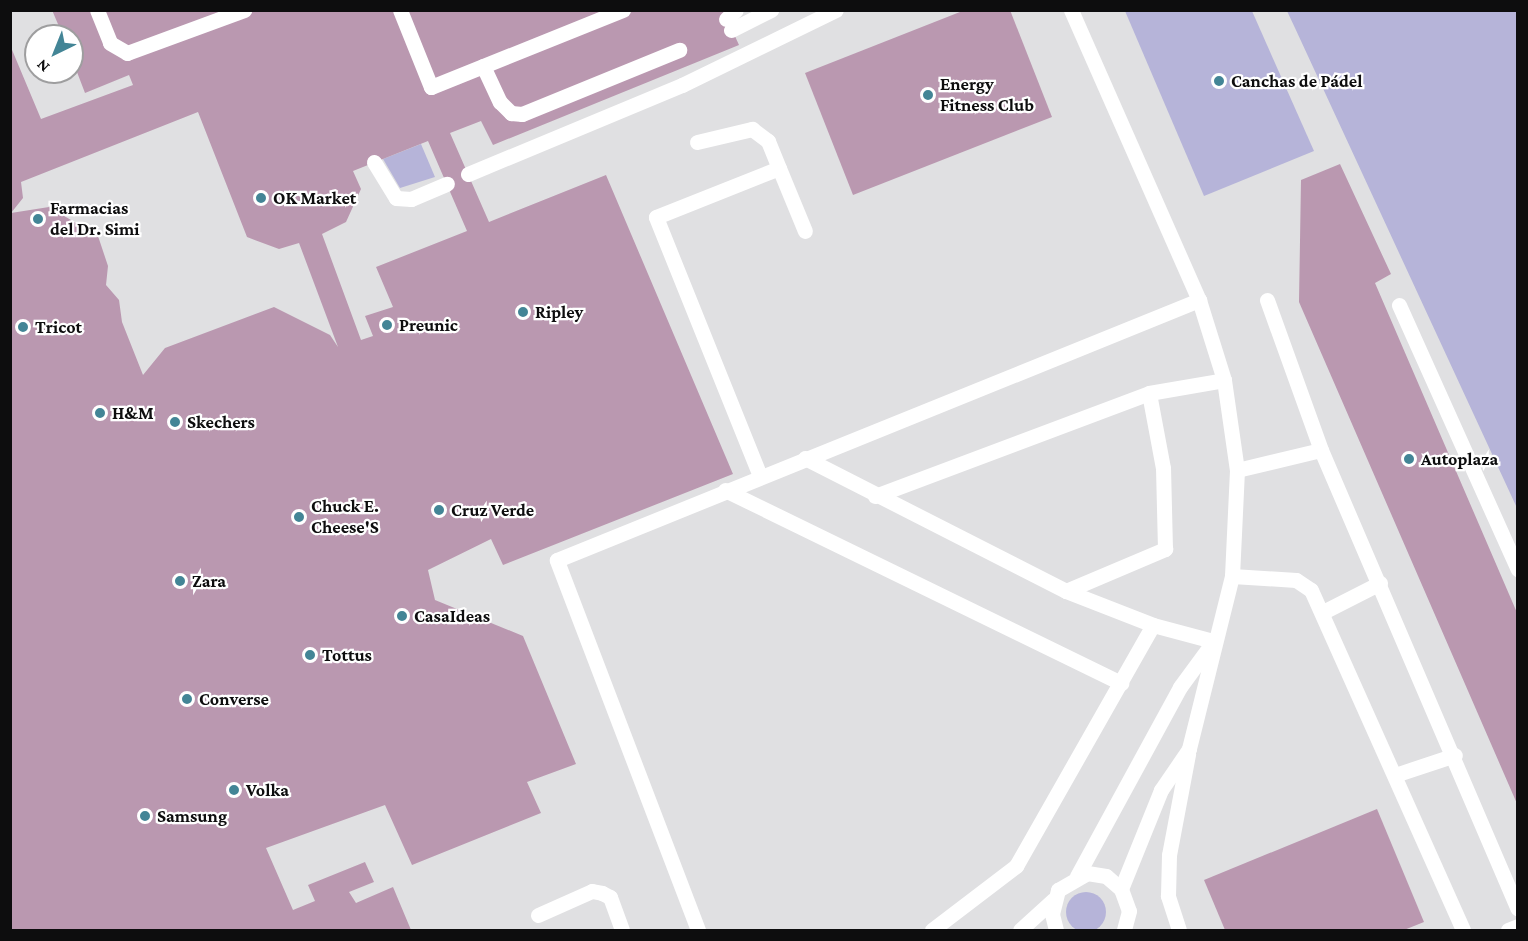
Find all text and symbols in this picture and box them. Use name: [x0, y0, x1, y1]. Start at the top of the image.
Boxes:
north arrow: [24, 24, 84, 84]
text: N: [33, 56, 53, 76]
place label: Canchas de Pádel: [1231, 70, 1362, 92]
place label: Energy Fitness Club: [940, 74, 1034, 116]
marker: Canchas de Pádel: [1212, 74, 1226, 88]
marker: Energy Fitness Club: [921, 88, 935, 102]
place label: OK Market: [273, 187, 356, 209]
marker: OK Market: [254, 191, 268, 205]
place label: Farmacias del Dr. Simi: [50, 198, 139, 240]
marker: Farmacias del Dr. Simi: [31, 212, 45, 226]
place label: Ripley: [535, 301, 583, 323]
marker: Ripley: [516, 305, 530, 319]
place label: Preunic: [399, 314, 458, 336]
place label: Tricot: [35, 316, 82, 338]
marker: Preunic: [380, 318, 394, 332]
marker: Tricot: [16, 320, 30, 334]
place label: H&M: [112, 402, 154, 424]
marker: H&M: [93, 406, 107, 420]
place label: Skechers: [187, 411, 255, 433]
marker: Skechers: [168, 415, 182, 429]
place label: Autoplaza: [1421, 448, 1498, 470]
marker: Autoplaza: [1402, 452, 1416, 466]
place label: Chuck E. Cheese'S: [311, 496, 379, 538]
place label: Cruz Verde: [451, 499, 534, 521]
marker: Cruz Verde: [432, 503, 446, 517]
marker: Chuck E. Cheese'S: [292, 510, 306, 524]
place label: Zara: [192, 570, 226, 592]
marker: Zara: [173, 574, 187, 588]
place label: CasaIdeas: [414, 605, 490, 627]
marker: CasaIdeas: [395, 609, 409, 623]
place label: Tottus: [322, 644, 372, 666]
marker: Tottus: [303, 648, 317, 662]
place label: Converse: [199, 688, 269, 710]
marker: Converse: [180, 692, 194, 706]
place label: Volka: [246, 779, 289, 801]
marker: Volka: [227, 783, 241, 797]
place label: Samsung: [157, 805, 227, 827]
marker: Samsung: [138, 809, 152, 823]

